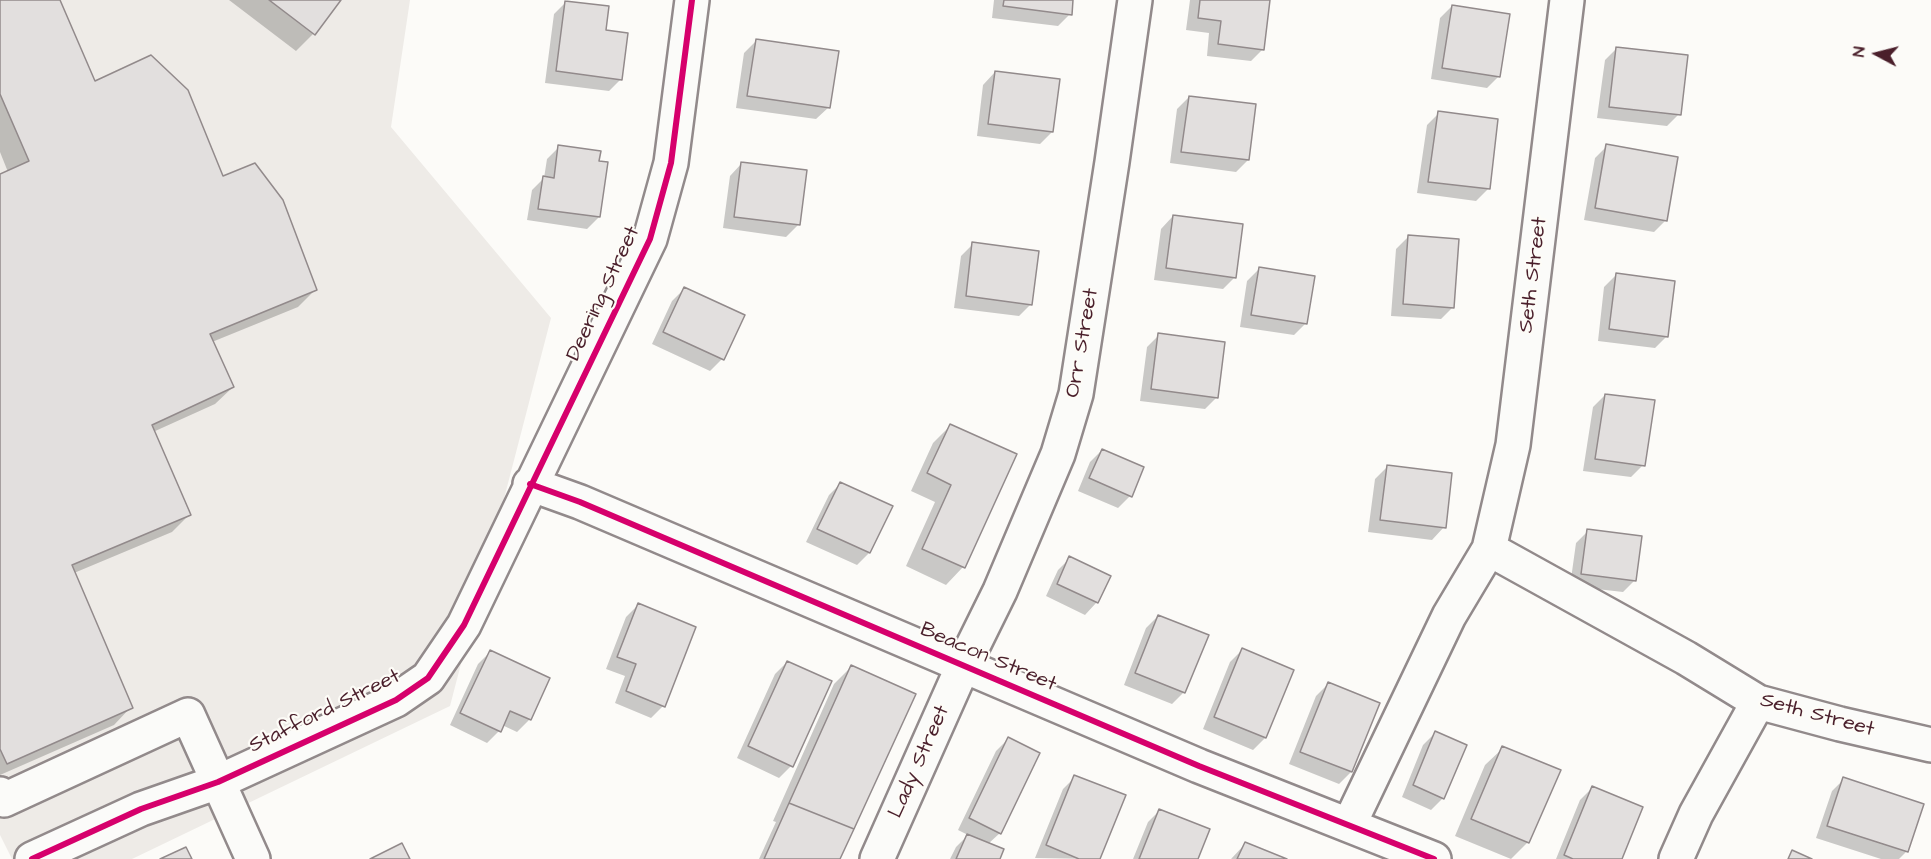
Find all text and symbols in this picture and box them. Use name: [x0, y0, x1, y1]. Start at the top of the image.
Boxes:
north arrow: [1847, 24, 1907, 84]
text: N: [1848, 45, 1871, 58]
street label: Seth Street: [1514, 215, 1554, 335]
street label: Deering Street: [562, 223, 646, 365]
street label: Orr Street: [1061, 286, 1105, 400]
street label: Beacon Street: [916, 618, 1060, 698]
street label: Stafford Street: [245, 665, 405, 759]
street label: Seth Street: [1757, 689, 1877, 743]
street label: Lady Street: [884, 702, 956, 822]

